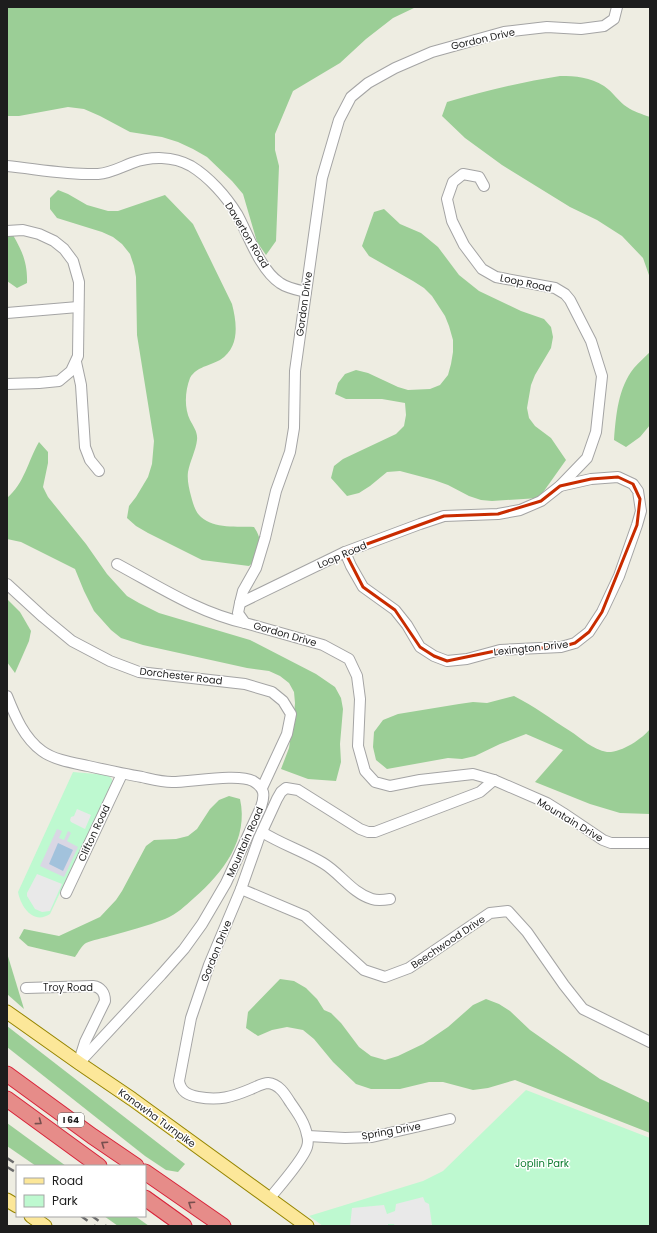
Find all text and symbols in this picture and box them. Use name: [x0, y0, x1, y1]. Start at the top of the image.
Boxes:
street label: Gordon Drive: [450, 24, 516, 54]
street label: Daverton Road: [221, 199, 273, 271]
street label: Loop Road: [499, 270, 553, 296]
street label: Gordon Drive: [292, 271, 316, 337]
street label: Loop Road: [315, 538, 369, 572]
street label: Gordon Drive: [252, 618, 318, 650]
street label: Lexington Drive: [493, 637, 569, 659]
street label: Dorchester Road: [139, 663, 223, 689]
street label: Mountain Drive: [534, 794, 606, 846]
street label: Clifton Road: [74, 802, 114, 864]
street label: Mountain Road: [223, 804, 267, 880]
street label: Beechwood Drive: [408, 912, 488, 972]
street label: Gordon Drive: [197, 918, 235, 984]
street label: Troy Road: [43, 980, 93, 995]
street label: Kanawha Turnpike: [115, 1085, 199, 1151]
road number: I 64: [58, 1113, 84, 1127]
one-way arrow: [34, 1117, 41, 1124]
street label: Spring Drive: [360, 1118, 422, 1144]
one-way arrow: [101, 1142, 108, 1149]
park label: Joplin Park: [515, 1156, 570, 1171]
legend: [16, 1165, 146, 1217]
text: Road: [52, 1172, 83, 1189]
text: Park: [52, 1192, 79, 1209]
one-way arrow: [188, 1201, 195, 1209]

